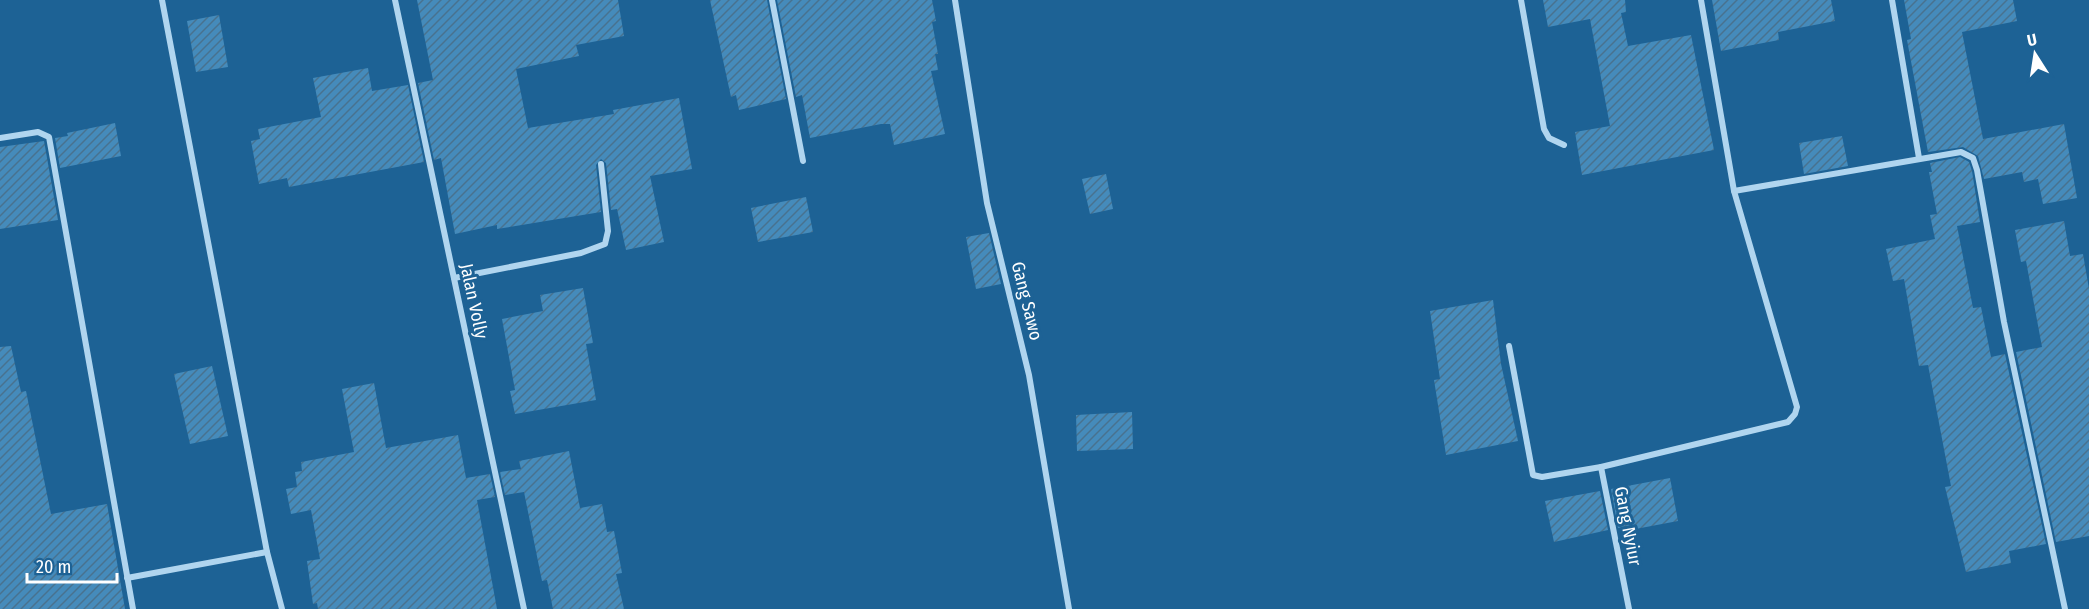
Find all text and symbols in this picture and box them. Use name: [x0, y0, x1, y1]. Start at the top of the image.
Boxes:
north arrow: [2005, 24, 2065, 84]
text: U: [2025, 30, 2039, 50]
street label: Gang Sawo: [1007, 259, 1047, 343]
street label: Jalan Volly: [455, 261, 493, 341]
street label: Gang Nyiur: [1610, 484, 1647, 568]
scale bar: [27, 546, 117, 584]
text: 20 m: [36, 556, 71, 578]

